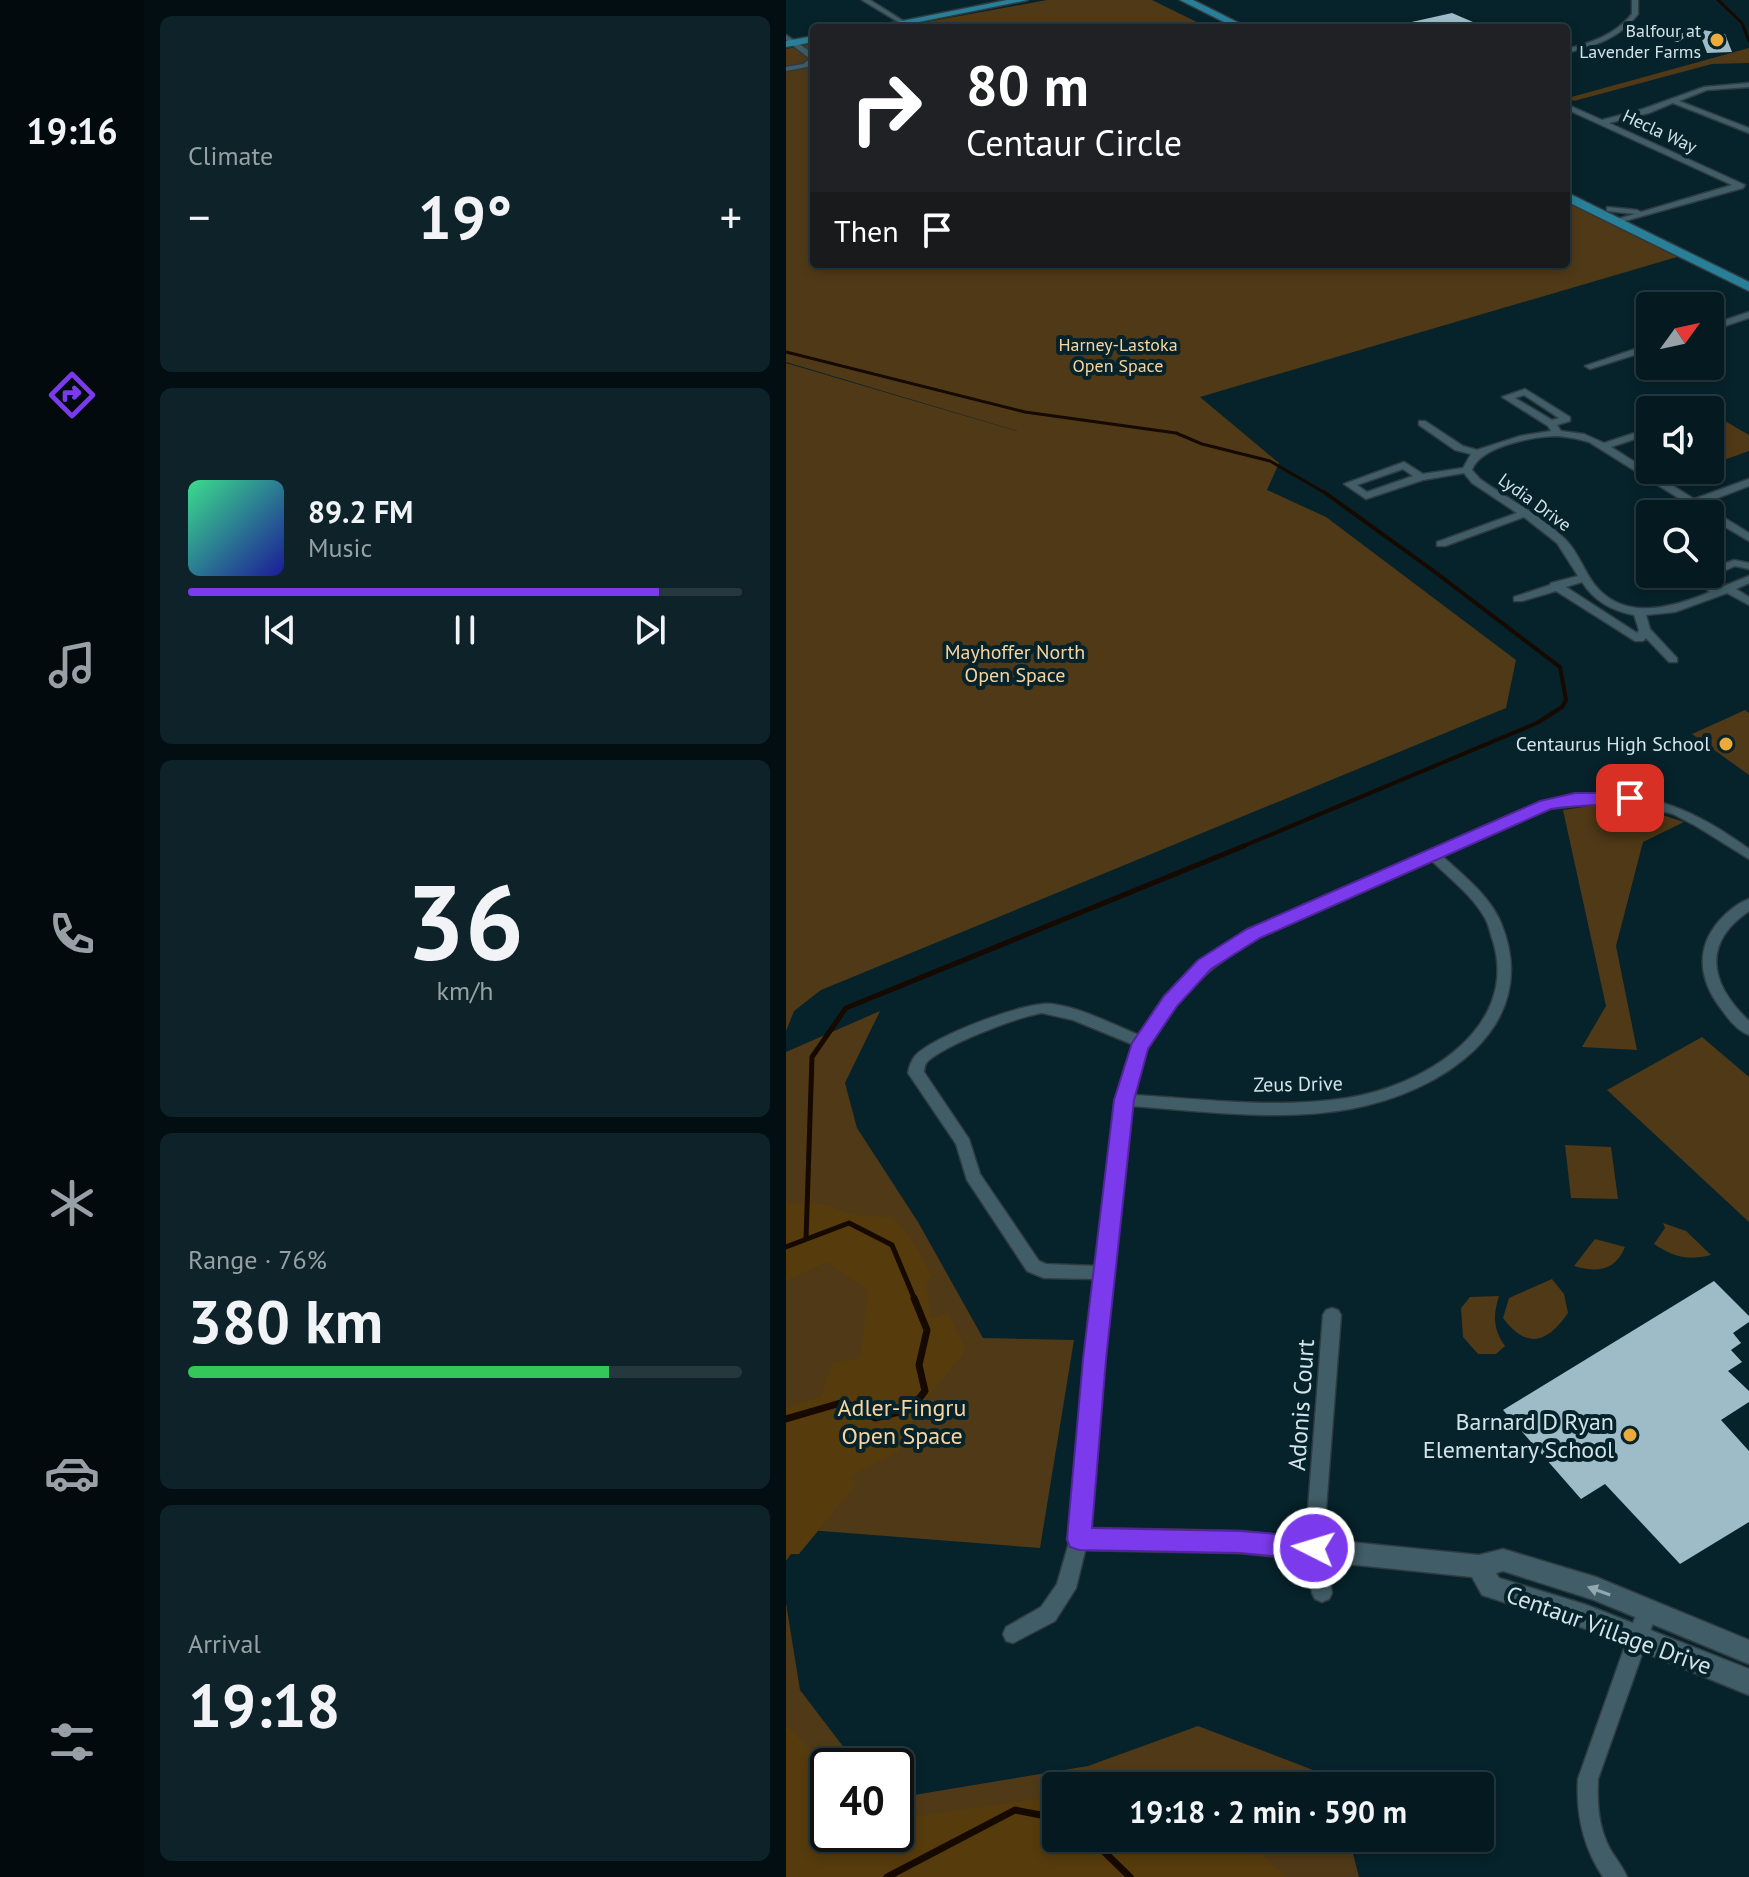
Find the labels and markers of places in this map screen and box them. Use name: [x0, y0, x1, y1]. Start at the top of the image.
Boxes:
place label: Balfour at Lavender Farms: [1579, 19, 1701, 63]
marker: Balfour at Lavender Farms: [1708, 31, 1726, 49]
place label: Centaurus High School: [1516, 731, 1710, 757]
marker: Centaurus High School: [1717, 735, 1735, 753]
pin: [1596, 764, 1664, 832]
place label: Barnard D Ryan Elementary School: [1423, 1406, 1614, 1465]
marker: Barnard D Ryan Elementary School: [1621, 1426, 1639, 1444]

